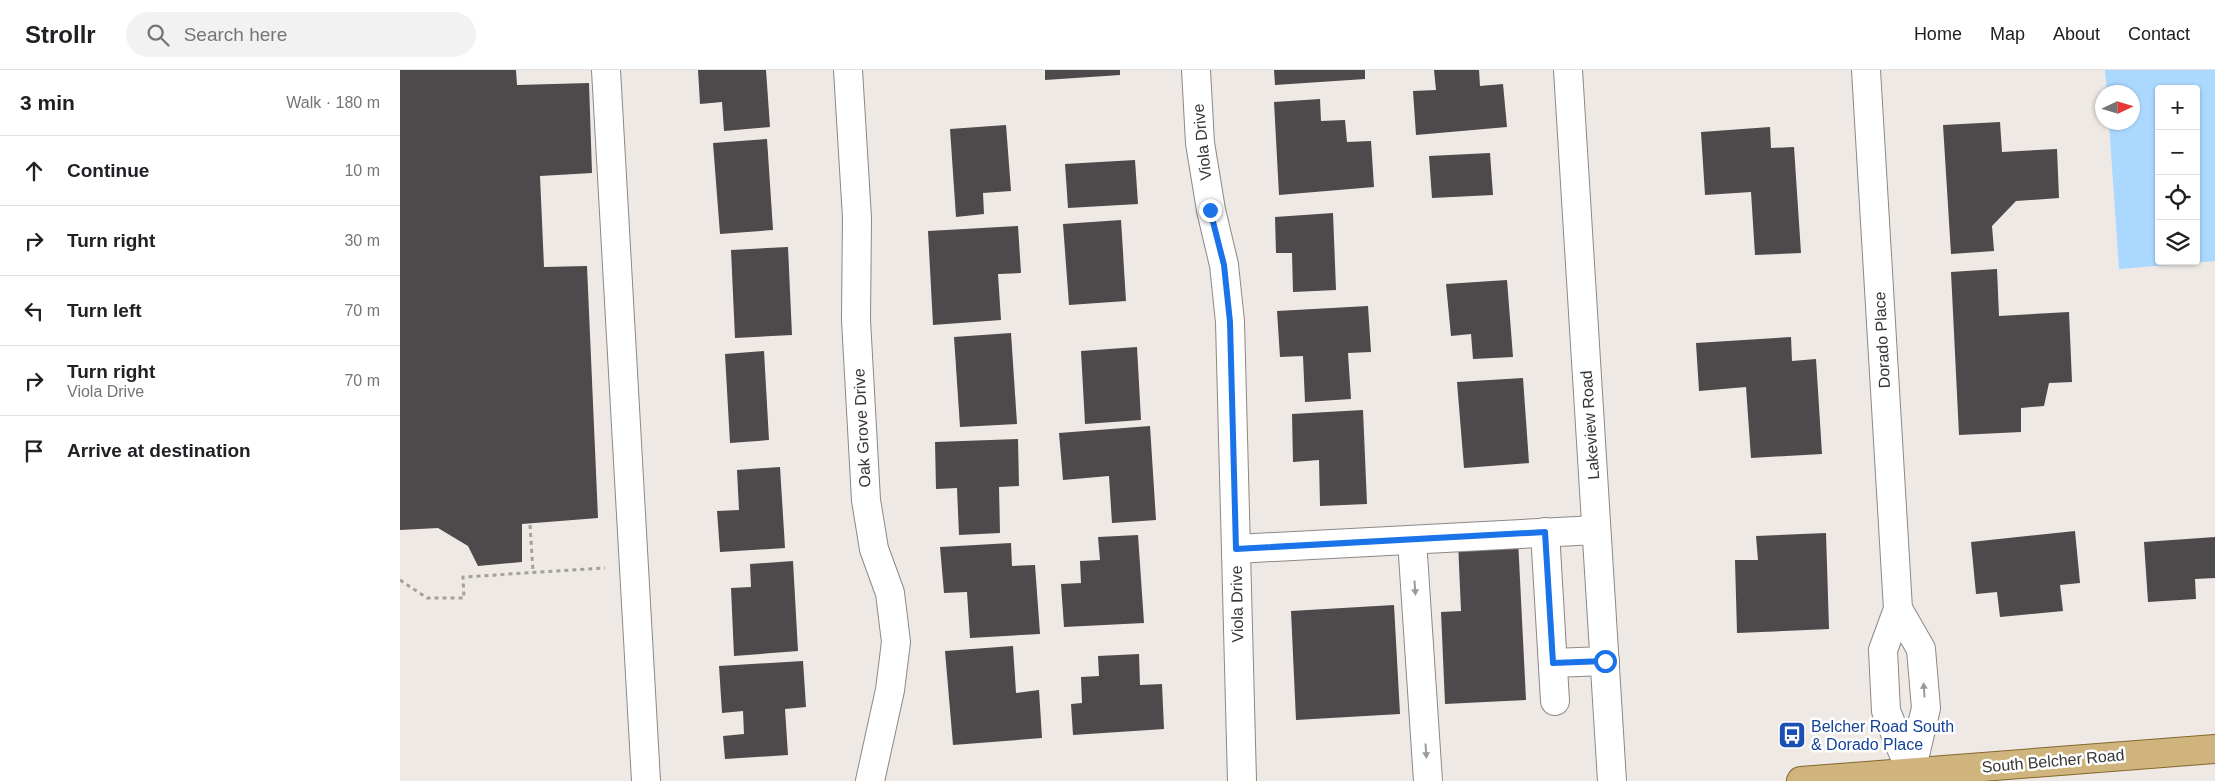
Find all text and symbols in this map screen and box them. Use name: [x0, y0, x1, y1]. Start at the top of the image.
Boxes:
search box: [126, 12, 476, 57]
text: Strollr: [25, 21, 96, 48]
icon: search: [144, 21, 172, 49]
text: Search here: [184, 24, 287, 45]
text: Home: [1914, 24, 1962, 44]
text: Map: [1990, 24, 2025, 44]
text: About: [2053, 24, 2100, 44]
text: Contact: [2128, 24, 2190, 44]
north arrow: [2095, 85, 2140, 130]
map controls: [2155, 85, 2200, 265]
button: +: [2155, 85, 2200, 130]
text: 3 min: [20, 91, 75, 114]
text: Walk · 180 m: [286, 94, 380, 111]
street label: Viola Drive: [1190, 103, 1214, 181]
button: −: [2155, 130, 2200, 175]
icon: ahead: [20, 157, 48, 185]
text: Continue: [67, 160, 149, 181]
text: 10 m: [344, 162, 380, 179]
button: locate: [2155, 175, 2200, 220]
route end: [1199, 199, 1222, 222]
button: layers: [2155, 220, 2200, 265]
icon: right: [20, 227, 48, 255]
text: Turn right: [67, 230, 155, 251]
text: 30 m: [344, 232, 380, 249]
street label: Dorado Place: [1871, 291, 1893, 389]
icon: left: [20, 297, 48, 325]
text: Turn left: [67, 300, 142, 321]
text: 70 m: [344, 302, 380, 319]
text: Turn right: [67, 361, 155, 382]
icon: right: [20, 367, 48, 395]
street label: Oak Grove Drive: [850, 368, 874, 488]
street label: Lakeview Road: [1578, 370, 1602, 480]
text: 70 m: [344, 372, 380, 389]
text: Viola Drive: [67, 383, 144, 400]
icon: arrive: [20, 437, 48, 465]
text: Arrive at destination: [67, 440, 251, 461]
street label: Viola Drive: [1228, 565, 1246, 643]
one-way arrow: [1412, 581, 1420, 597]
route start: [1594, 650, 1617, 673]
one-way arrow: [1920, 682, 1928, 698]
place label: Belcher Road South & Dorado Place: [1811, 718, 1954, 753]
bus stop icon: Belcher Road South & Dorado Place: [1777, 720, 1807, 750]
one-way arrow: [1423, 743, 1431, 759]
street label: South Belcher Road: [1981, 746, 2125, 776]

